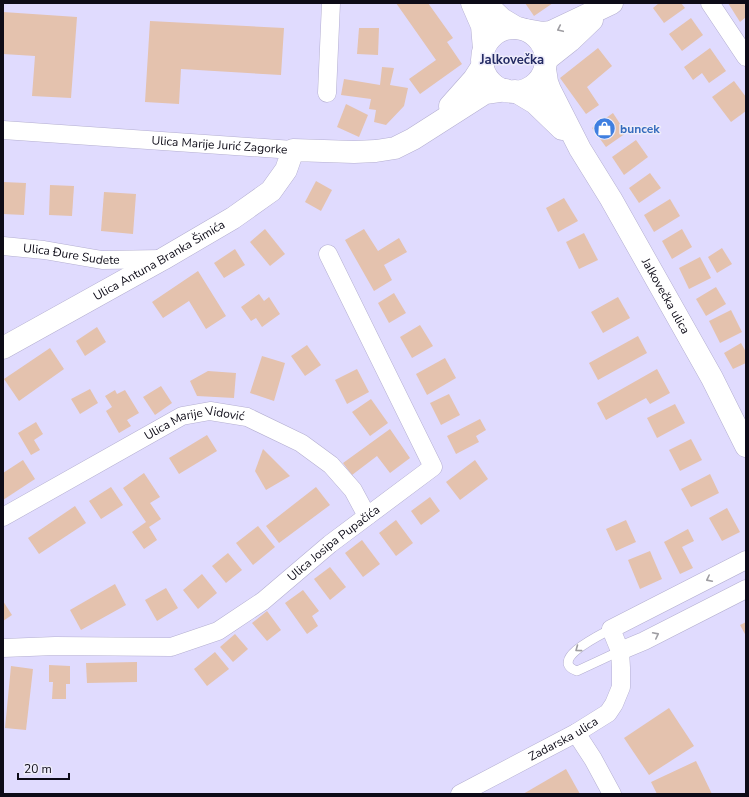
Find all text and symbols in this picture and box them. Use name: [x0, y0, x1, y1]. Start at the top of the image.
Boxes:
one-way arrow: [556, 24, 564, 32]
district label: Jalkovečka: [479, 51, 544, 69]
shop icon: buncek: [591, 116, 617, 142]
place label: buncek: [620, 121, 660, 137]
street label: Ulica Marije Jurić Zagorke: [151, 132, 288, 158]
street label: Ulica Antuna Branka Šimića: [90, 216, 228, 304]
street label: Ulica Đure Sudete: [22, 240, 120, 268]
street label: Jalkovečka ulica: [637, 254, 693, 337]
street label: Ulica Marije Vidović: [141, 402, 246, 444]
street label: Ulica Josipa Pupačića: [284, 502, 383, 585]
one-way arrow: [705, 574, 713, 582]
one-way arrow: [651, 633, 659, 640]
one-way arrow: [575, 644, 582, 651]
street label: Zadarska ulica: [526, 713, 601, 765]
scale bar: [18, 755, 69, 781]
text: 20 m: [24, 761, 52, 777]

